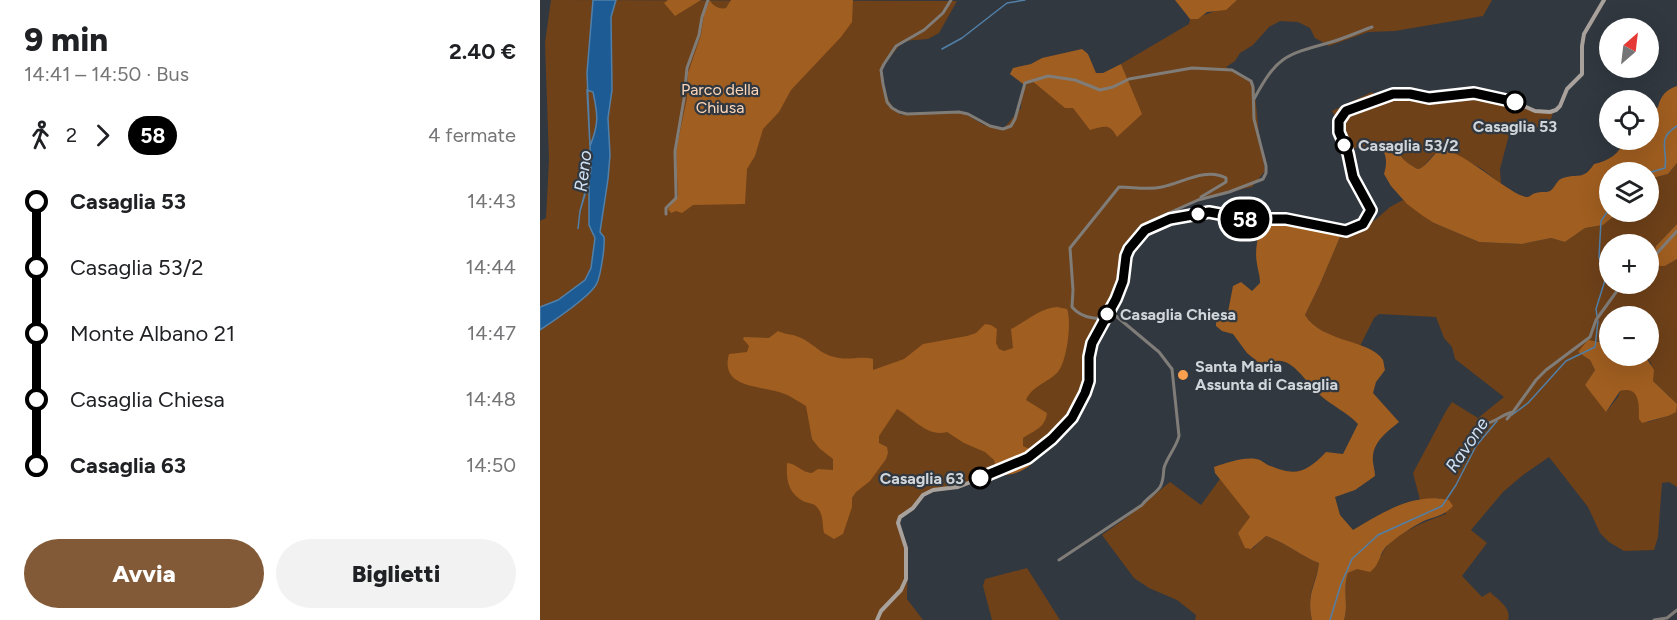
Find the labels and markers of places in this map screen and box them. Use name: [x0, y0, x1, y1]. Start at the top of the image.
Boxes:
marker: Casaglia 53: [1504, 91, 1526, 113]
place label: Casaglia 53: [1473, 117, 1557, 136]
marker: Casaglia 53/2: [1335, 136, 1353, 154]
place label: Casaglia 53/2: [1358, 136, 1459, 155]
unlabelled marker: [1189, 205, 1207, 223]
marker: Casaglia Chiesa: [1098, 305, 1116, 323]
place label: Casaglia Chiesa: [1120, 305, 1236, 324]
place label: Santa Maria Assunta di Casaglia: [1195, 357, 1338, 394]
marker: Santa Maria Assunta di Casaglia: [1176, 368, 1190, 382]
marker: Casaglia 63: [969, 467, 991, 489]
place label: Casaglia 63: [880, 469, 964, 488]

